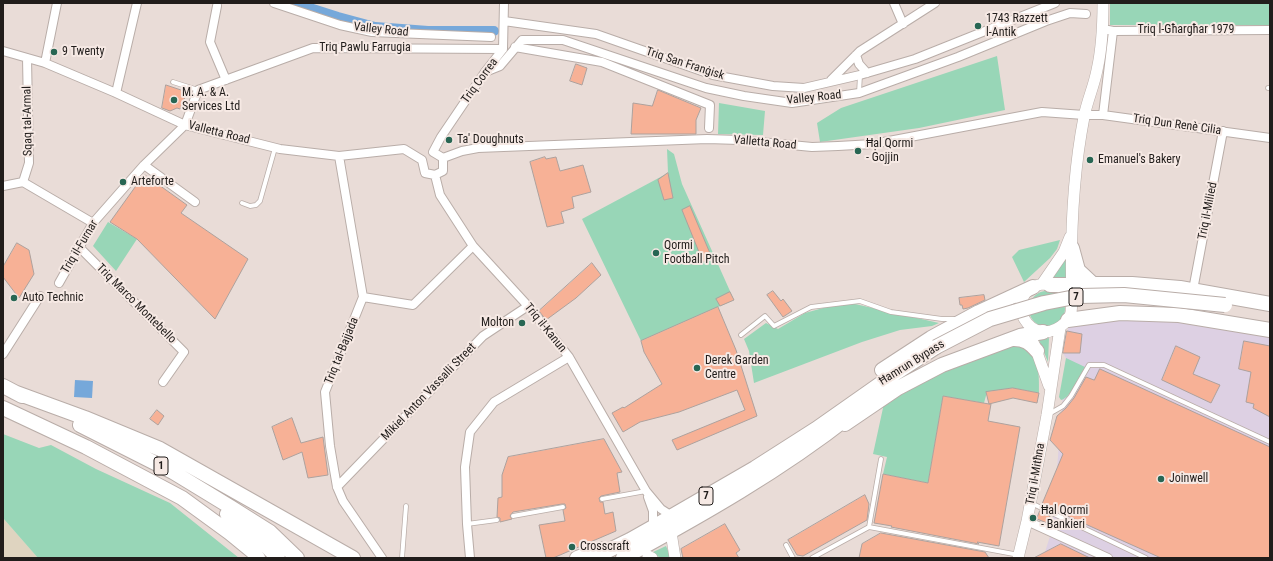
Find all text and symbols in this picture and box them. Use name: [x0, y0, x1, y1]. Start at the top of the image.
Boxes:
place label: 1743 Razzett l-Antik: [986, 12, 1048, 40]
street label: Valley Road: [353, 20, 409, 40]
marker: 1743 Razzett l-Antik: [973, 21, 983, 31]
street label: Triq l-Għargħar 1979: [1138, 23, 1234, 37]
street label: Triq Pawlu Farrugia: [319, 41, 411, 55]
place label: 9 Twenty: [62, 45, 104, 59]
street label: Triq San Franġisk: [644, 45, 726, 83]
marker: 9 Twenty: [49, 47, 59, 57]
street label: Triq Correa: [459, 56, 501, 106]
street label: Sqaq tal-Armal: [20, 86, 36, 156]
place label: M. A. & A. Services Ltd: [182, 86, 240, 114]
street label: Valley Road: [786, 88, 842, 108]
marker: M. A. & A. Services Ltd: [169, 95, 179, 105]
street label: Triq Dun Renè Cilia: [1132, 112, 1222, 138]
street label: Valletta Road: [187, 118, 251, 148]
place label: Ta' Doughnuts: [457, 133, 524, 147]
street label: Valletta Road: [733, 133, 797, 153]
marker: Ta' Doughnuts: [444, 135, 454, 145]
place label: Ħal Qormi - Ġojjin: [866, 137, 913, 165]
marker: Ħal Qormi - Ġojjin: [853, 146, 863, 156]
place label: Emanuel's Bakery: [1098, 153, 1181, 167]
marker: Emanuel's Bakery: [1085, 155, 1095, 165]
place label: Arteforte: [131, 175, 174, 189]
marker: Arteforte: [118, 177, 128, 187]
street label: Triq il-Milied: [1195, 181, 1221, 241]
street label: Triq il-Furnar: [58, 218, 102, 276]
place label: Qormi Football Pitch: [664, 239, 729, 267]
marker: Qormi Football Pitch: [651, 248, 661, 258]
street label: Triq Marco Montebello: [93, 261, 179, 347]
road number: 7: [1069, 288, 1083, 306]
place label: Auto Technic: [22, 291, 84, 305]
marker: Auto Technic: [9, 293, 19, 303]
street label: Triq il-Kanun: [521, 300, 569, 356]
street label: Triq tal-Bajjada: [322, 315, 362, 387]
place label: Molton: [481, 316, 514, 330]
marker: Molton: [517, 318, 527, 328]
street label: Ħamrun Bypass: [877, 337, 947, 389]
street label: Mikiel Anton Vassalli Street: [379, 340, 479, 444]
place label: Derek Garden Centre: [705, 354, 769, 382]
marker: Derek Garden Centre: [692, 363, 702, 373]
street label: Triq il-Mitħna: [1023, 442, 1049, 506]
road number: 1: [154, 457, 168, 475]
place label: Joinwell: [1169, 472, 1208, 486]
marker: Joinwell: [1156, 474, 1166, 484]
road number: 7: [699, 487, 713, 505]
place label: Ħal Qormi - Bankieri: [1041, 504, 1088, 532]
marker: Ħal Qormi - Bankieri: [1028, 513, 1038, 523]
place label: Crosscraft: [580, 540, 629, 554]
marker: Crosscraft: [567, 542, 577, 552]

